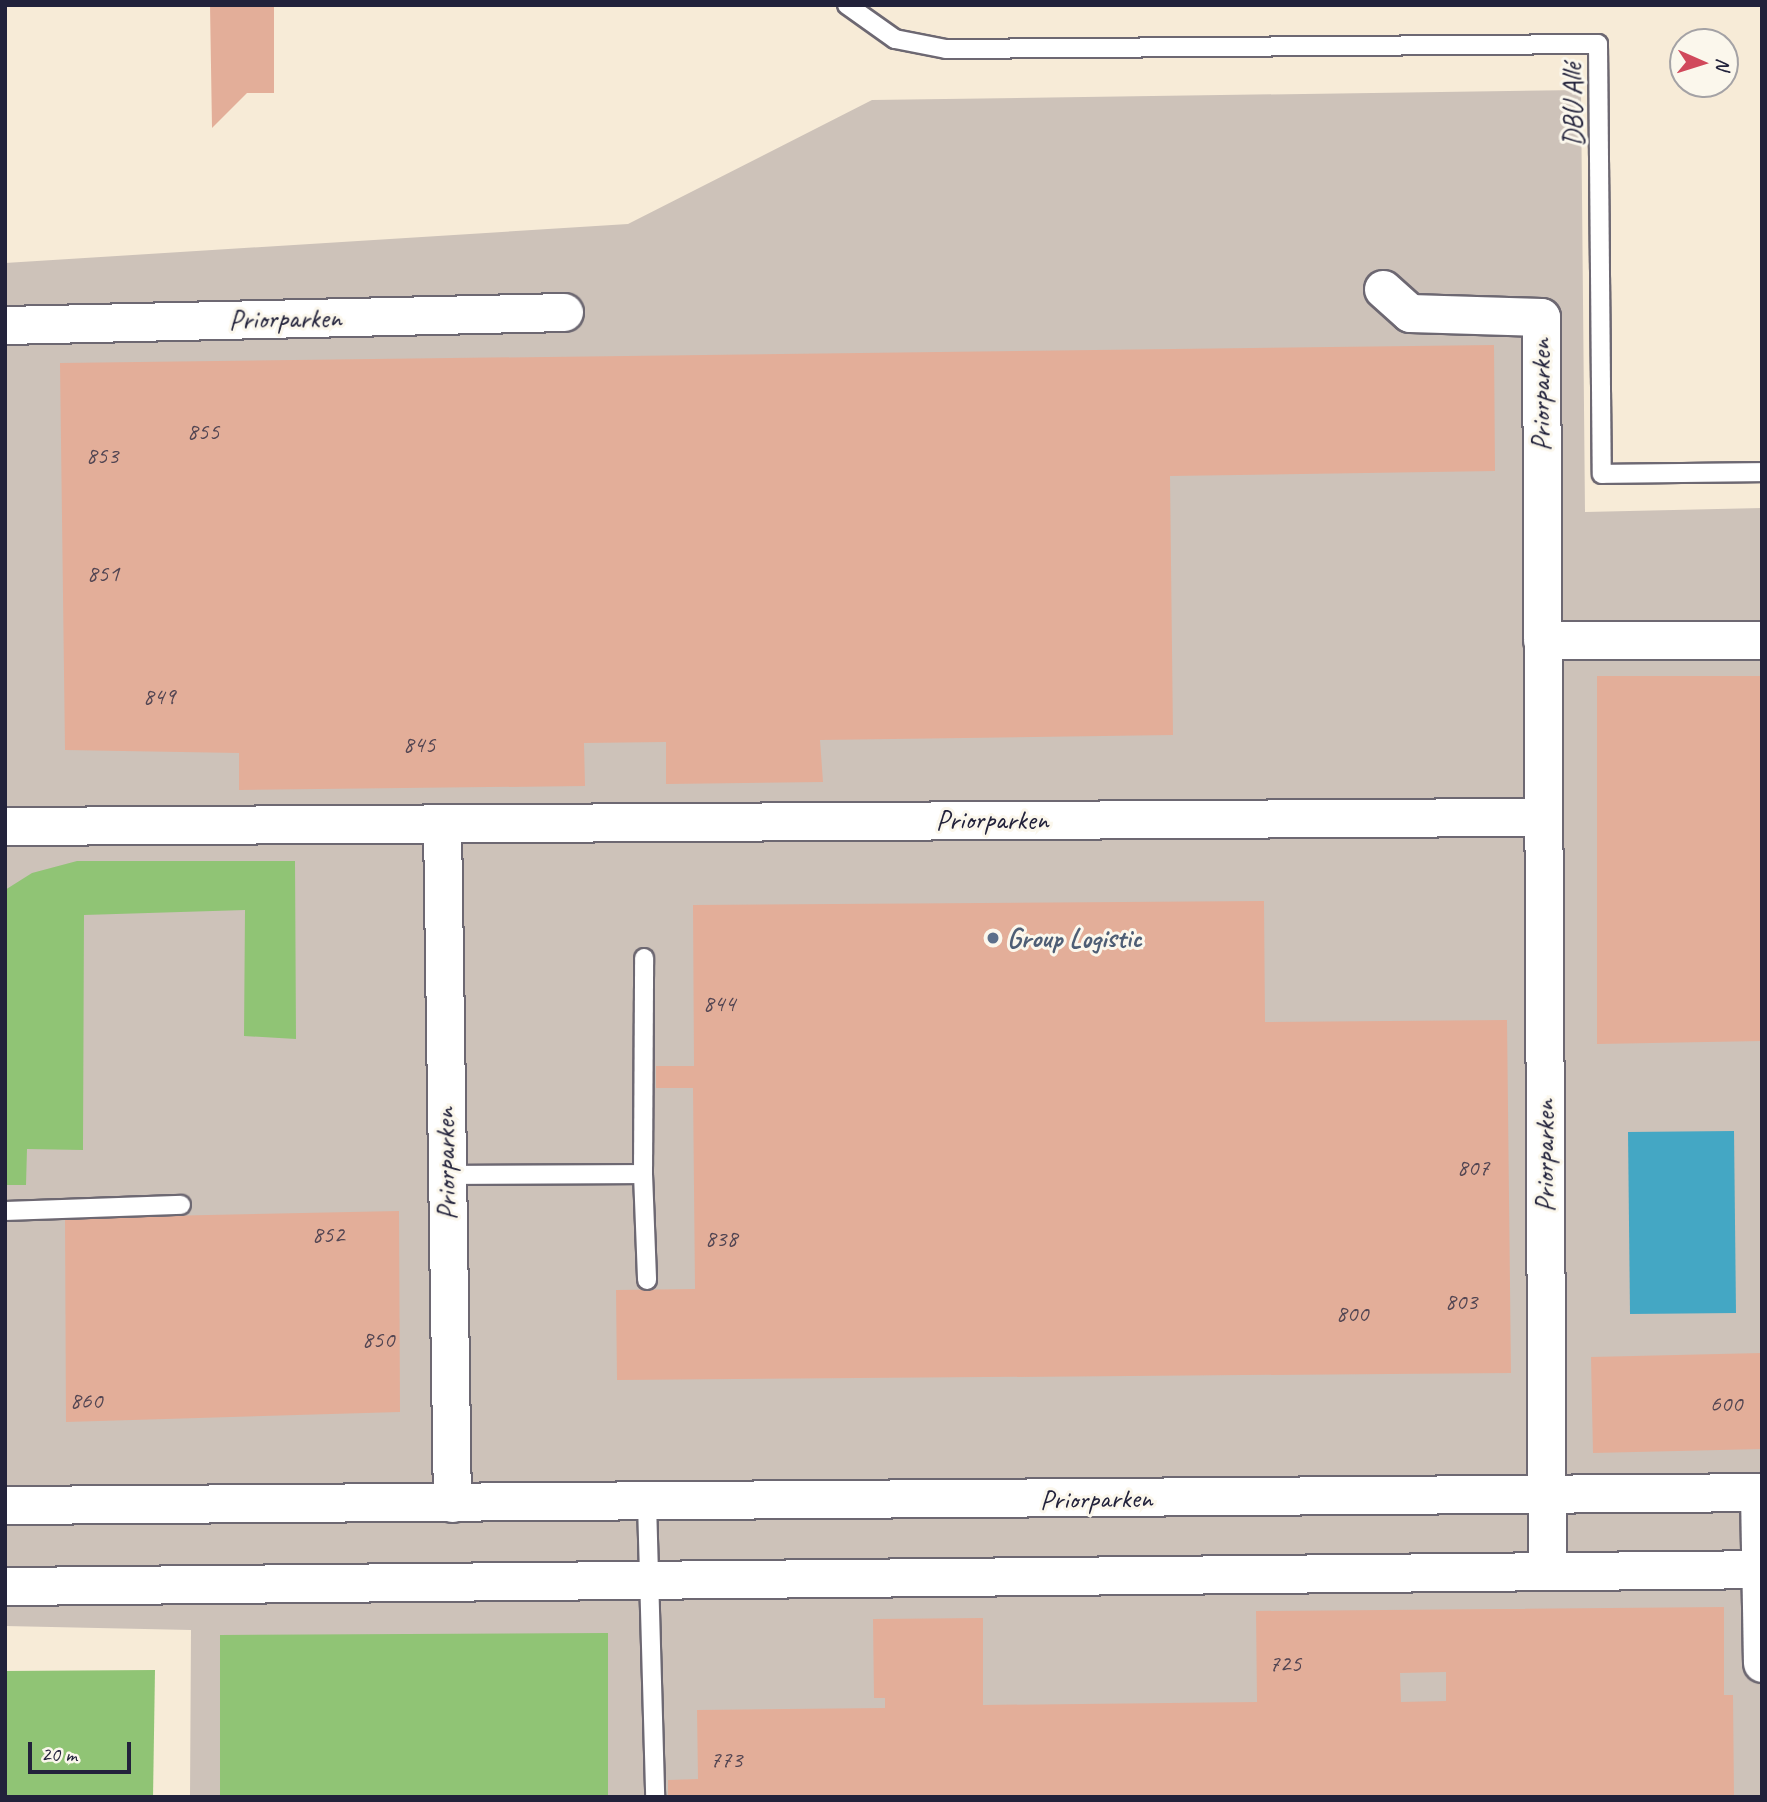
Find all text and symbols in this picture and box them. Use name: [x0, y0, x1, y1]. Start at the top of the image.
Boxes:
north arrow: [1669, 28, 1739, 98]
text: N: [1711, 57, 1735, 70]
street label: DBU Allé: [1555, 63, 1591, 147]
street label: Priorparken: [228, 301, 342, 337]
street label: Priorparken: [1524, 339, 1558, 451]
house number: 855: [187, 418, 219, 446]
house number: 853: [86, 442, 118, 470]
house number: 851: [87, 560, 119, 588]
house number: 849: [143, 683, 175, 711]
house number: 845: [403, 731, 435, 759]
street label: Priorparken: [936, 803, 1048, 837]
place label: Group Logistic: [1007, 921, 1141, 955]
marker: Group Logistic: [985, 930, 1001, 946]
house number: 844: [703, 990, 735, 1018]
street label: Priorparken: [1528, 1100, 1562, 1212]
street label: Priorparken: [428, 1107, 464, 1221]
house number: 807: [1457, 1154, 1489, 1182]
house number: 852: [312, 1221, 344, 1249]
house number: 838: [705, 1225, 737, 1253]
house number: 803: [1445, 1288, 1477, 1316]
house number: 800: [1336, 1300, 1368, 1328]
house number: 850: [362, 1326, 394, 1354]
house number: 860: [70, 1387, 102, 1415]
house number: 600: [1710, 1390, 1742, 1418]
street label: Priorparken: [1039, 1481, 1153, 1517]
house number: 725: [1269, 1650, 1301, 1678]
scale bar: [32, 1728, 135, 1772]
text: 20 m: [41, 1741, 77, 1767]
house number: 773: [710, 1746, 742, 1774]

